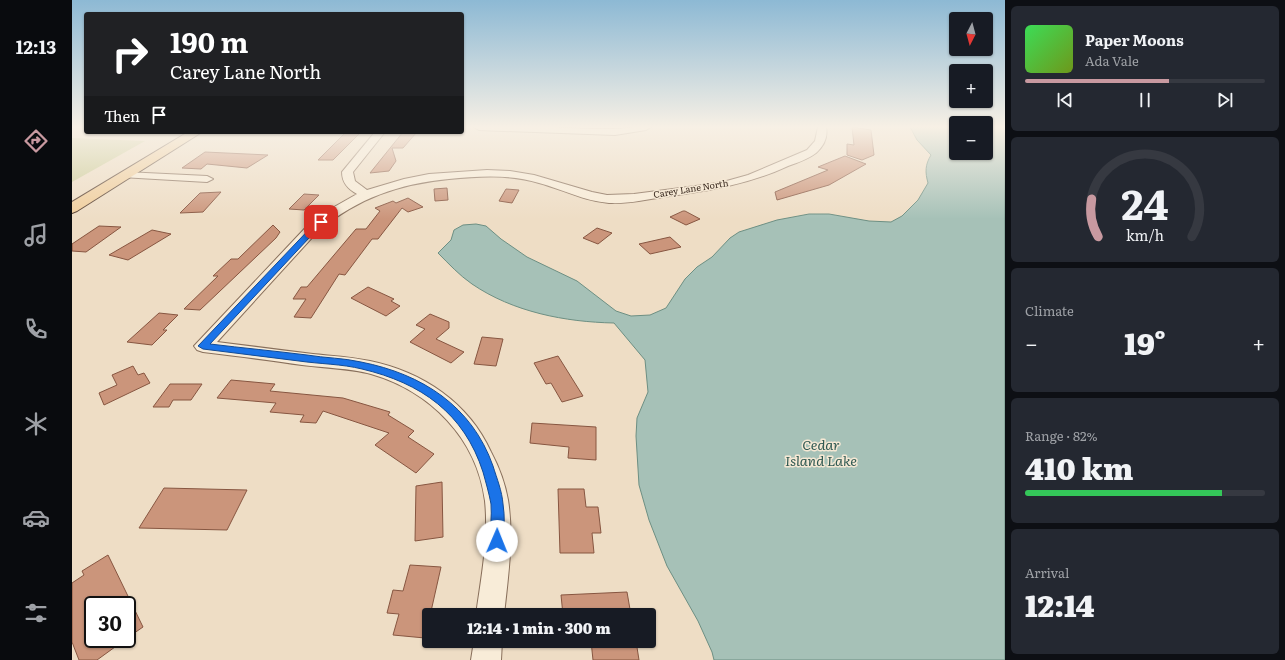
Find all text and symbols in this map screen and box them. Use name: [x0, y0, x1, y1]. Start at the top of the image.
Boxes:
north arrow: [949, 12, 993, 56]
map controls: [949, 12, 993, 160]
text: 190 m: [170, 20, 248, 62]
icon: right: [104, 28, 156, 80]
text: Paper Moons: [1085, 28, 1184, 51]
text: 12:13: [16, 33, 56, 60]
text: Ada Vale: [1085, 51, 1139, 70]
text: Carey Lane North: [170, 58, 321, 85]
button: +: [949, 64, 993, 108]
icon: previous: [1054, 89, 1076, 111]
icon: pause: [1134, 89, 1156, 111]
icon: next: [1214, 89, 1236, 111]
text: Then: [104, 104, 140, 127]
icon: arrive: [148, 104, 170, 126]
button: −: [949, 116, 993, 160]
icon: directions: [22, 127, 50, 155]
text: 24: [1121, 171, 1169, 233]
street label: Carey Lane North: [652, 175, 729, 201]
pin: [304, 205, 338, 239]
icon: arrive: [310, 211, 332, 233]
icon: music: [22, 221, 50, 249]
text: km/h: [1126, 224, 1165, 245]
text: Climate: [1025, 301, 1074, 320]
icon: phone: [22, 315, 50, 343]
text: 19°: [1124, 320, 1166, 364]
text: −: [1025, 326, 1038, 359]
text: +: [1252, 326, 1265, 359]
icon: climate: [22, 410, 50, 438]
text: Range · 82%: [1025, 426, 1098, 445]
water label: Cedar Island Lake: [785, 434, 857, 470]
text: 410 km: [1025, 445, 1133, 489]
icon: car: [22, 504, 50, 532]
position arrow: [476, 520, 518, 562]
text: Arrival: [1025, 563, 1069, 582]
text: 12:14: [1025, 582, 1094, 626]
speed limit sign: 30: [84, 596, 136, 648]
icon: filters: [22, 599, 50, 627]
text: 12:14 · 1 min · 300 m: [467, 616, 611, 639]

